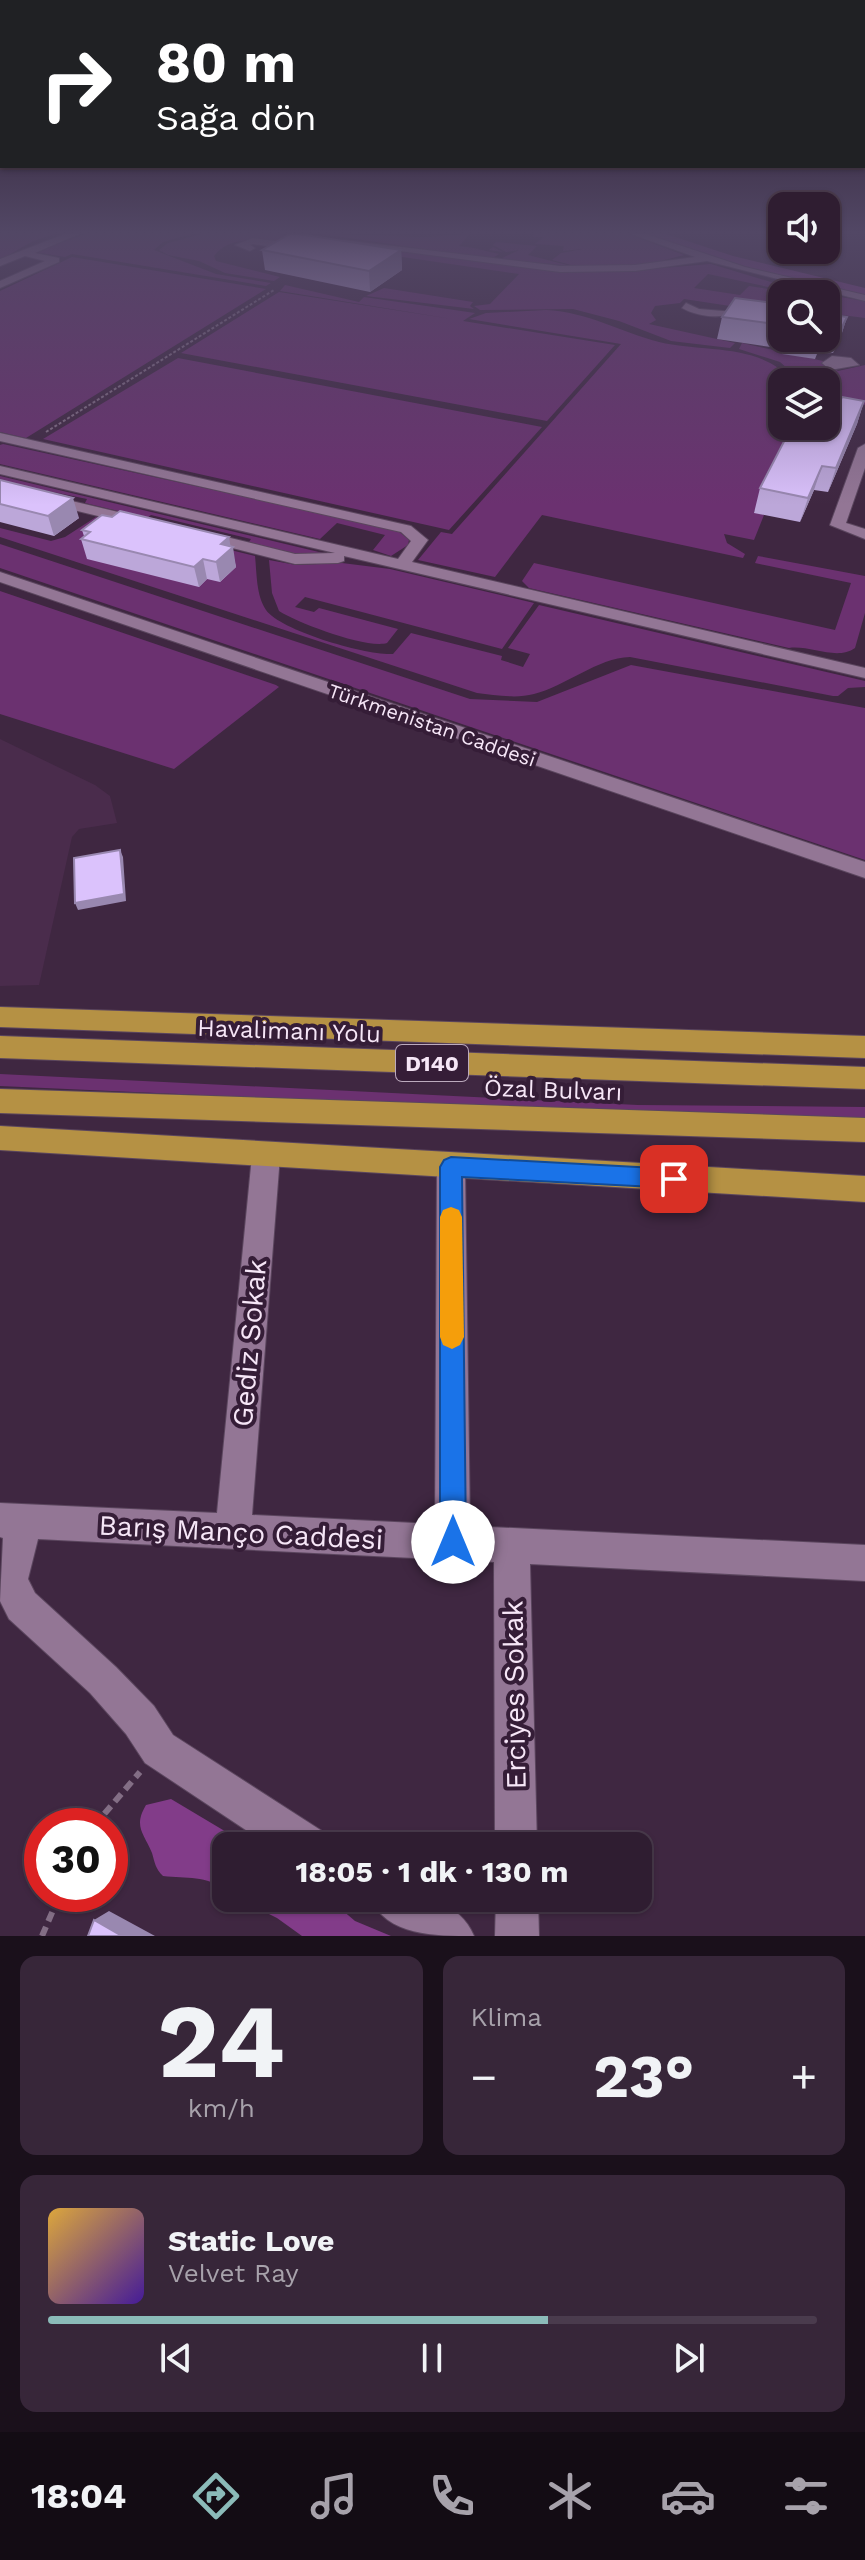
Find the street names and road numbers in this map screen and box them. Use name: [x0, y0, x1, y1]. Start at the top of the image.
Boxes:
street label: Türkmenistan Caddesi: [325, 678, 539, 772]
street label: Havalimanı Yolu: [197, 1014, 381, 1048]
road number: D140: [396, 1045, 468, 1081]
street label: Özal Bulvarı: [483, 1074, 623, 1106]
street label: Gediz Sokak: [226, 1258, 273, 1428]
street label: Barış Manço Caddesi: [98, 1509, 384, 1556]
street label: Erciyes Sokak: [496, 1600, 533, 1790]

